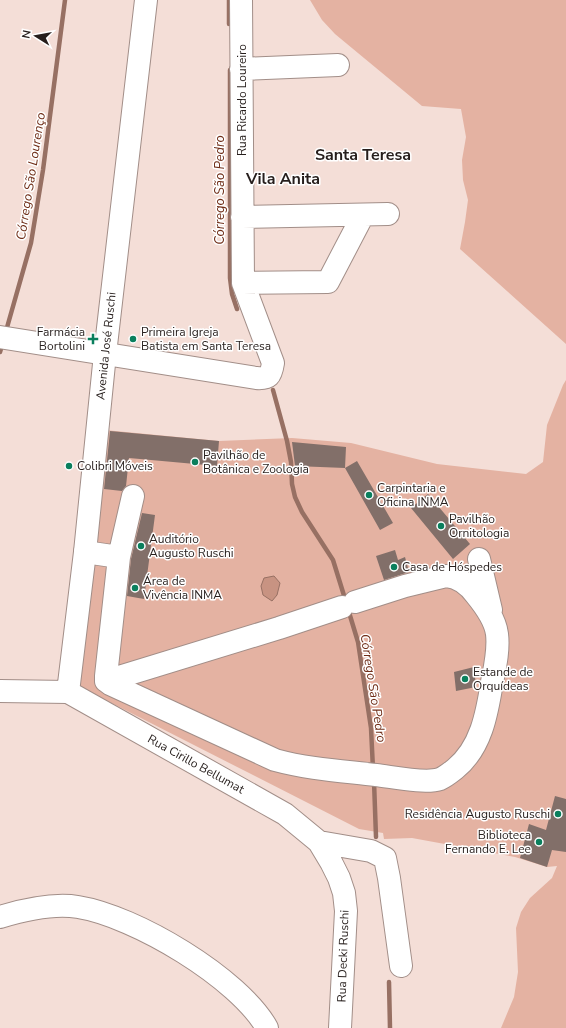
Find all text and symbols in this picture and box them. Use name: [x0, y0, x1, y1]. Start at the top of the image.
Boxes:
north arrow: [16, 16, 56, 56]
text: N: [19, 29, 35, 40]
street label: Rua Ricardo Loureiro: [234, 44, 250, 156]
water label: Córrego São Lourenço: [12, 111, 50, 241]
water label: Córrego São Pedro: [211, 135, 229, 245]
district label: Santa Teresa: [315, 144, 411, 166]
district label: Vila Anita: [245, 168, 320, 190]
street label: Avenida José Ruschi: [92, 291, 120, 401]
place label: Farmácia Bortolini: [37, 324, 85, 354]
place label: Primeira Igreja Batista em Santa Teresa: [141, 324, 271, 354]
marker: Farmácia Bortolini: [88, 334, 98, 344]
marker: Primeira Igreja Batista em Santa Teresa: [128, 334, 138, 344]
place label: Pavilhão de Botânica e Zoologia: [203, 447, 309, 477]
marker: Pavilhão de Botânica e Zoologia: [190, 457, 200, 467]
place label: Colibri Móveis: [77, 458, 153, 474]
marker: Colibri Móveis: [64, 461, 74, 471]
place label: Carpintaria e Oficina INMA: [377, 480, 449, 510]
marker: Carpintaria e Oficina INMA: [364, 490, 374, 500]
place label: Pavilhão Ornitologia: [449, 511, 509, 541]
marker: Pavilhão Ornitologia: [436, 521, 446, 531]
place label: Auditório Augusto Ruschi: [149, 531, 234, 561]
marker: Auditório Augusto Ruschi: [136, 541, 146, 551]
place label: Casa de Hóspedes: [402, 559, 502, 575]
marker: Casa de Hóspedes: [389, 562, 399, 572]
place label: Área de Vivência INMA: [142, 573, 222, 603]
marker: Área de Vivência INMA: [130, 583, 140, 593]
water label: Córrego São Pedro: [356, 633, 390, 744]
place label: Estande de Orquídeas: [473, 664, 533, 694]
marker: Estande de Orquídeas: [460, 674, 470, 684]
street label: Rua Cirillo Bellumat: [145, 731, 248, 798]
place label: Residência Augusto Ruschi: [405, 806, 550, 822]
marker: Residência Augusto Ruschi: [553, 809, 563, 819]
place label: Biblioteca Fernando E. Lee: [445, 827, 531, 857]
marker: Biblioteca Fernando E. Lee: [534, 837, 544, 847]
street label: Rua Decki Ruschi: [333, 909, 353, 1003]

